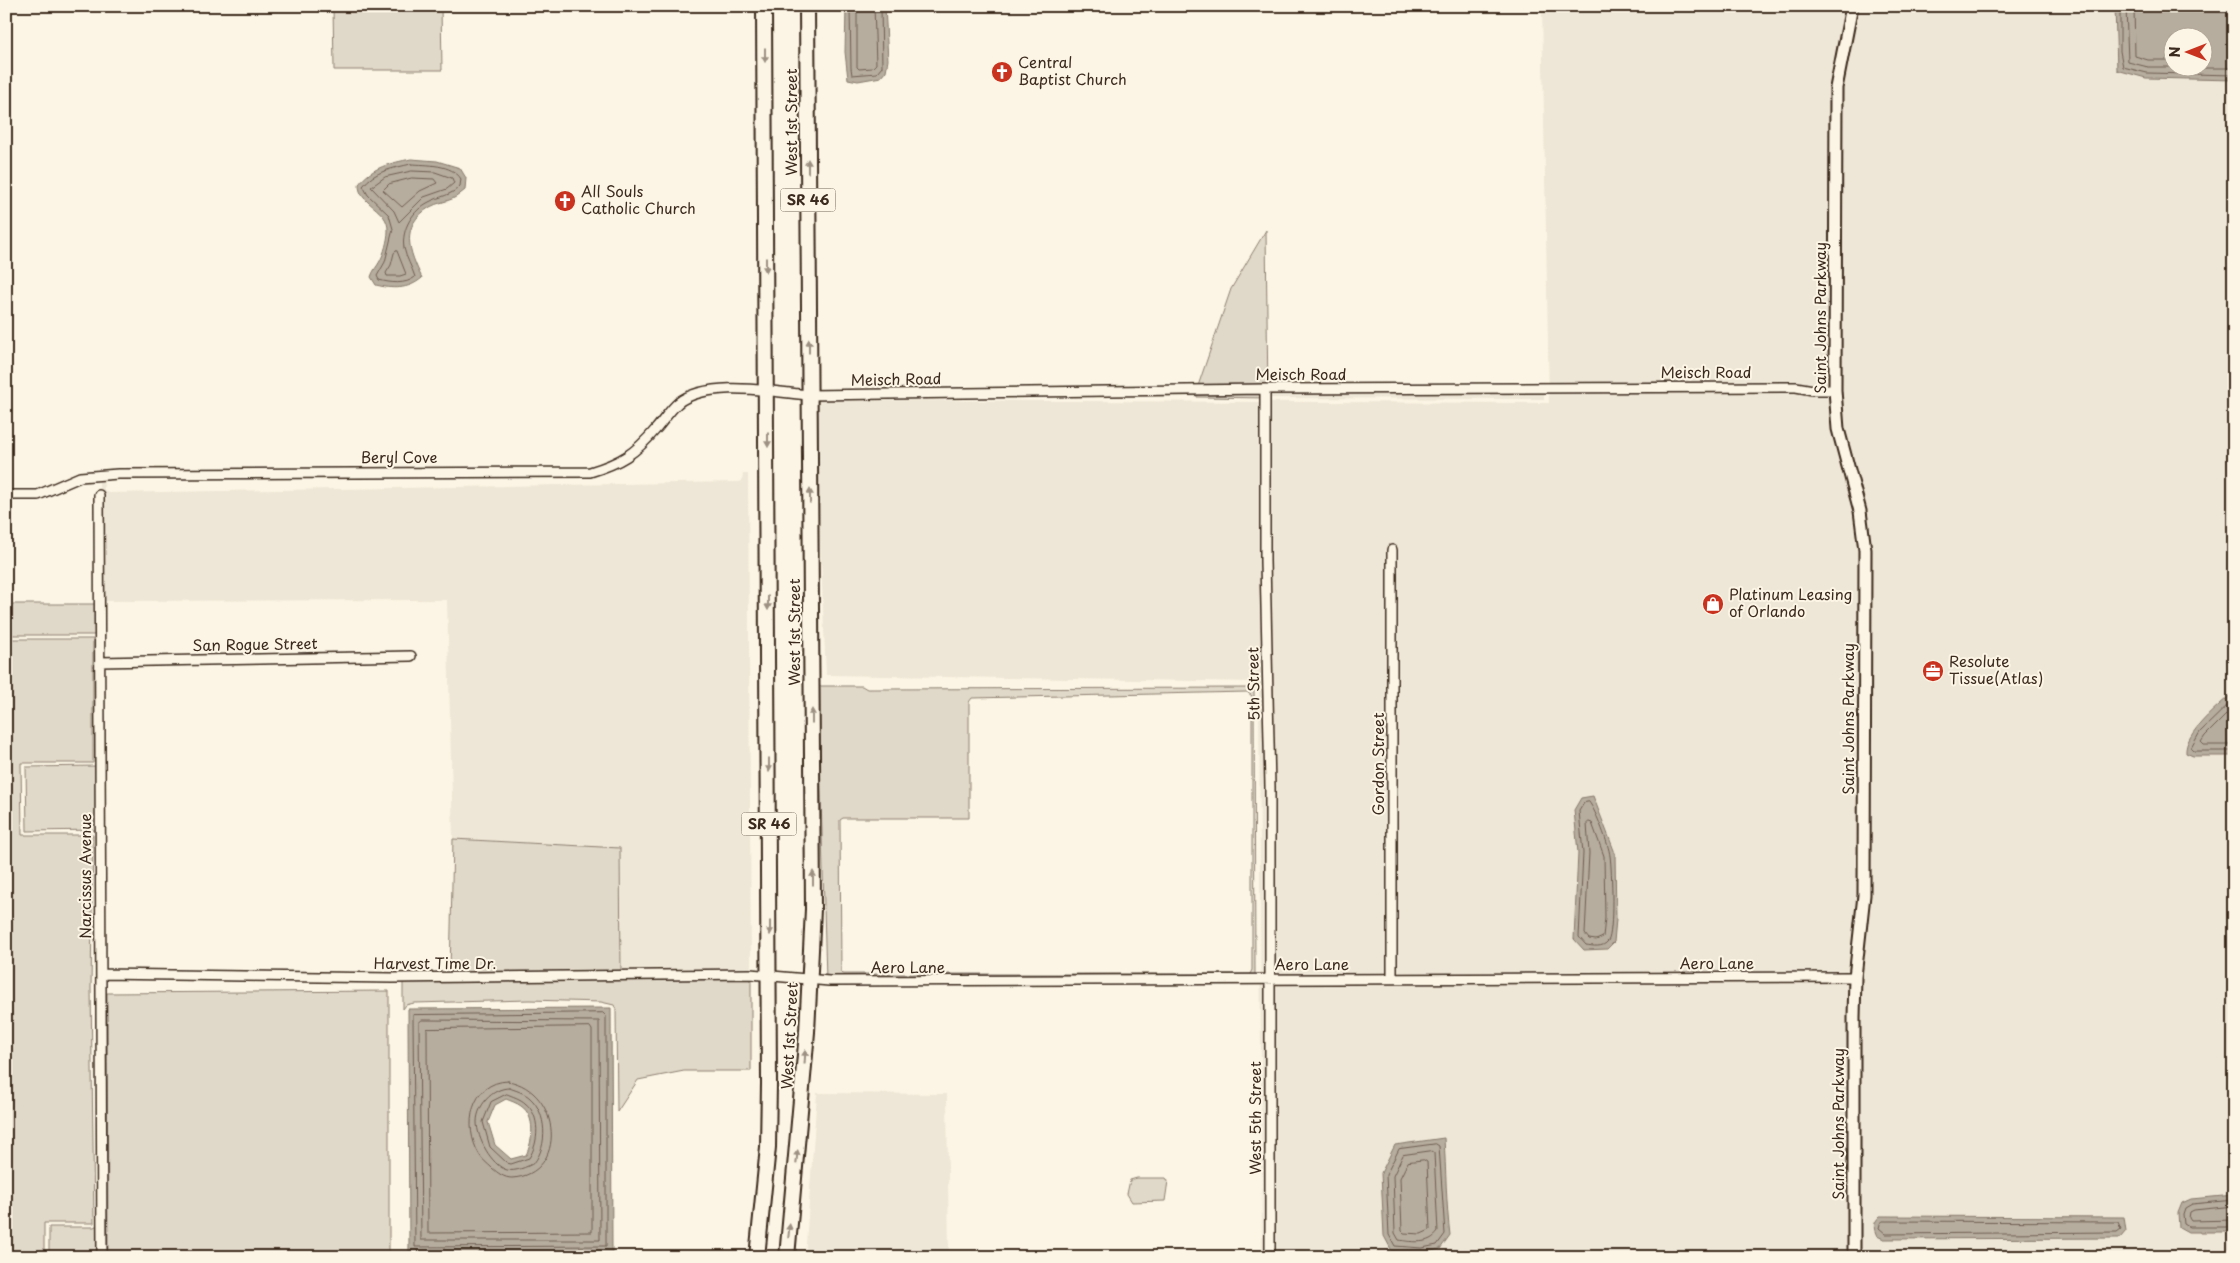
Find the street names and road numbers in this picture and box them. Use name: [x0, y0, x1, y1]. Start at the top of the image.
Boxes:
street label: West 1st Street: [779, 68, 802, 176]
road number: SR 46: [780, 188, 836, 212]
street label: Saint Johns Parkway: [1808, 242, 1831, 394]
street label: Meisch Road: [1661, 360, 1751, 383]
street label: Meisch Road: [1256, 362, 1346, 385]
street label: Meisch Road: [850, 366, 942, 391]
street label: Beryl Cove: [361, 445, 437, 468]
street label: West 1st Street: [782, 578, 805, 686]
street label: San Rogue Street: [192, 631, 318, 656]
street label: Saint Johns Parkway: [1836, 643, 1859, 795]
street label: 5th Street: [1240, 647, 1265, 721]
street label: Gordon Street: [1366, 712, 1389, 816]
road number: SR 46: [742, 812, 796, 836]
street label: Narcissus Avenue: [73, 813, 96, 939]
street label: Harvest Time Dr.: [374, 951, 496, 974]
street label: Aero Lane: [1680, 951, 1754, 974]
street label: Aero Lane: [1275, 952, 1349, 975]
street label: Aero Lane: [871, 955, 945, 978]
street label: West 1st Street: [774, 982, 803, 1090]
street label: Saint Johns Parkway: [1826, 1048, 1849, 1200]
street label: West 5th Street: [1243, 1061, 1266, 1175]

